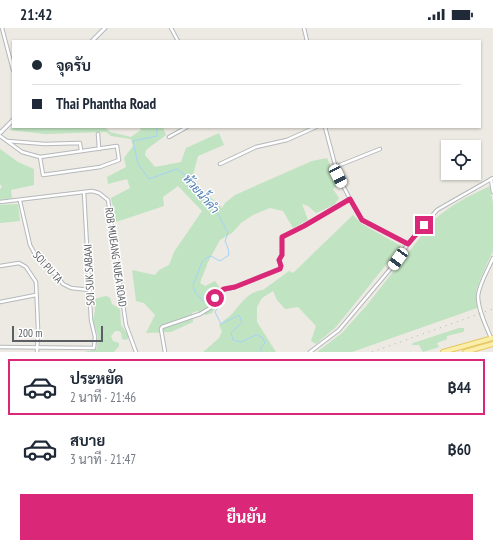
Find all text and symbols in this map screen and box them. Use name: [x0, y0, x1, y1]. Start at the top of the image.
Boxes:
text: 21:42: [20, 5, 52, 24]
text: จุดรับ: [56, 56, 91, 75]
text: Thai Phantha Road: [56, 94, 156, 113]
map controls: [441, 140, 481, 180]
button: locate: [441, 140, 481, 180]
car: [327, 163, 349, 189]
water label: ห้วยน้ำคำ: [180, 169, 225, 217]
street label: ROB MUEANG NUEA ROAD: [102, 206, 130, 308]
route end: [415, 216, 433, 234]
street label: SOI SUK SABAAI: [80, 244, 98, 306]
car: [386, 246, 410, 272]
street label: SOI PU TA: [30, 248, 66, 286]
route start: [206, 289, 224, 307]
scale bar: [12, 324, 103, 343]
text: 200 m: [18, 326, 42, 340]
icon: car: [22, 369, 58, 405]
text: ประหยัด: [70, 369, 123, 388]
text: ฿44: [448, 378, 471, 397]
text: 2 นาที · 21:46: [70, 389, 136, 406]
icon: car: [22, 431, 58, 467]
text: สบาย: [70, 431, 105, 450]
text: ฿60: [448, 440, 471, 459]
text: 3 นาที · 21:47: [70, 451, 136, 468]
button: ยืนยัน: [20, 494, 473, 540]

